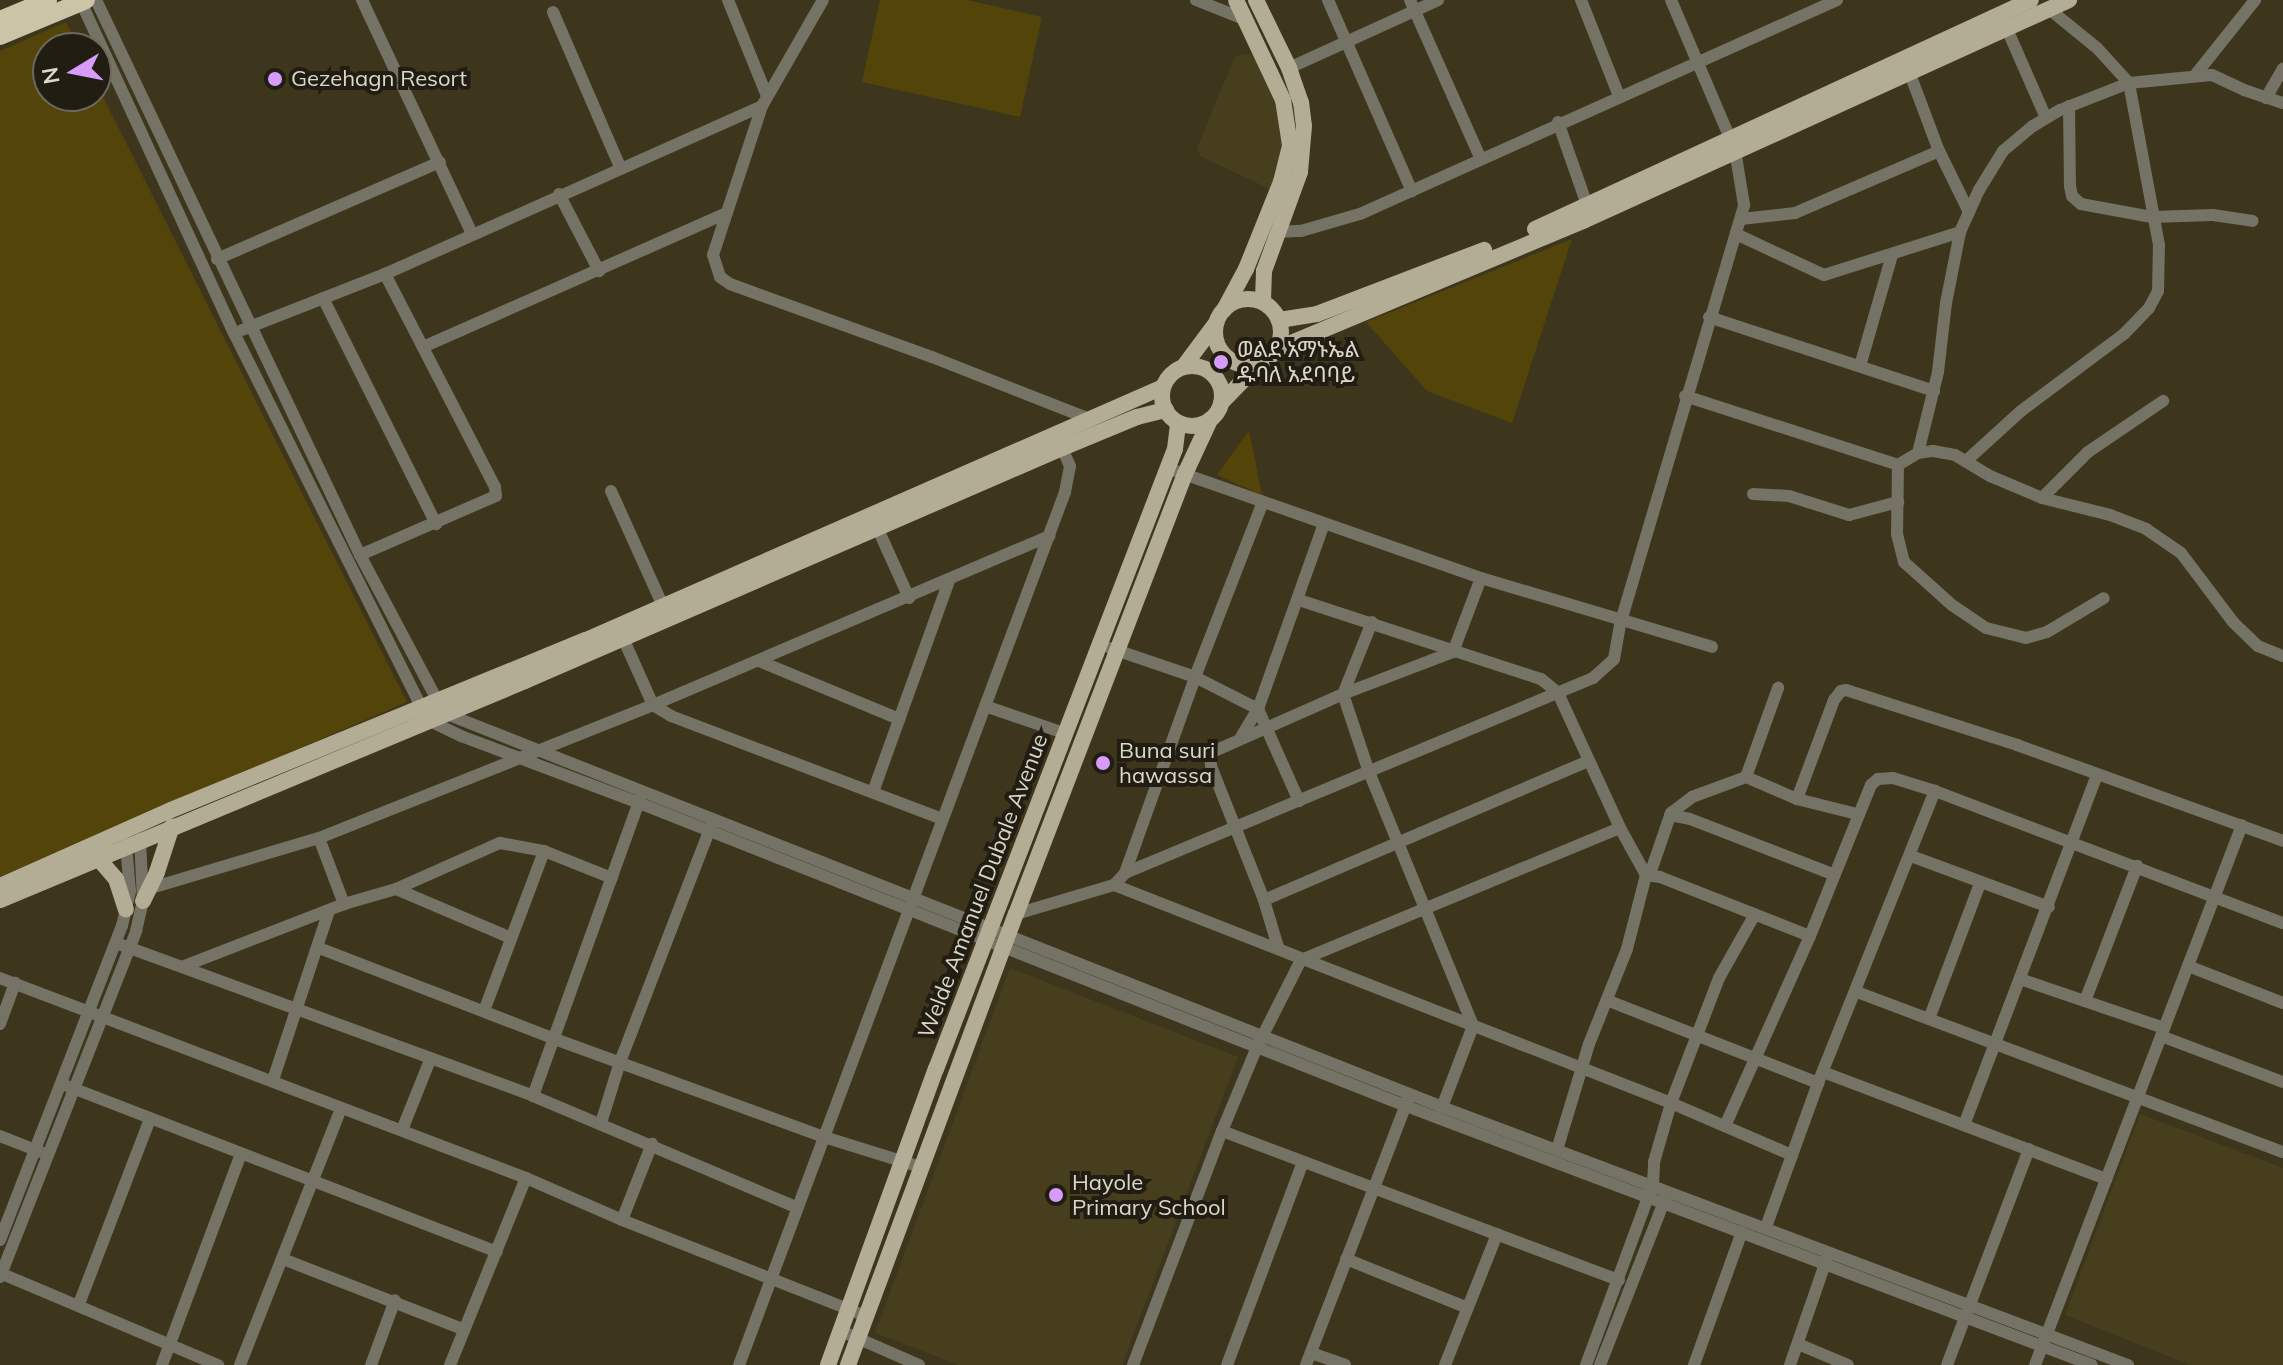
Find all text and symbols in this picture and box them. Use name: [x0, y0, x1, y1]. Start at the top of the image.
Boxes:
north arrow: [32, 32, 112, 112]
text: N: [35, 65, 66, 86]
place label: Gezehagn Resort: [291, 66, 467, 92]
marker: Gezehagn Resort: [266, 70, 284, 88]
place label: ወልደ አማኑኤል ዱባለ አደባባይ: [1237, 336, 1359, 388]
marker: ወልደ አማኑኤል ዱባለ አደባባይ: [1212, 353, 1230, 371]
street label: Welde Amanuel Dubale Avenue: [913, 730, 1053, 1042]
place label: Buna suri hawassa: [1119, 737, 1215, 788]
marker: Buna suri hawassa: [1094, 754, 1112, 772]
place label: Hayole Primary School: [1072, 1169, 1226, 1220]
marker: Hayole Primary School: [1047, 1186, 1065, 1204]

